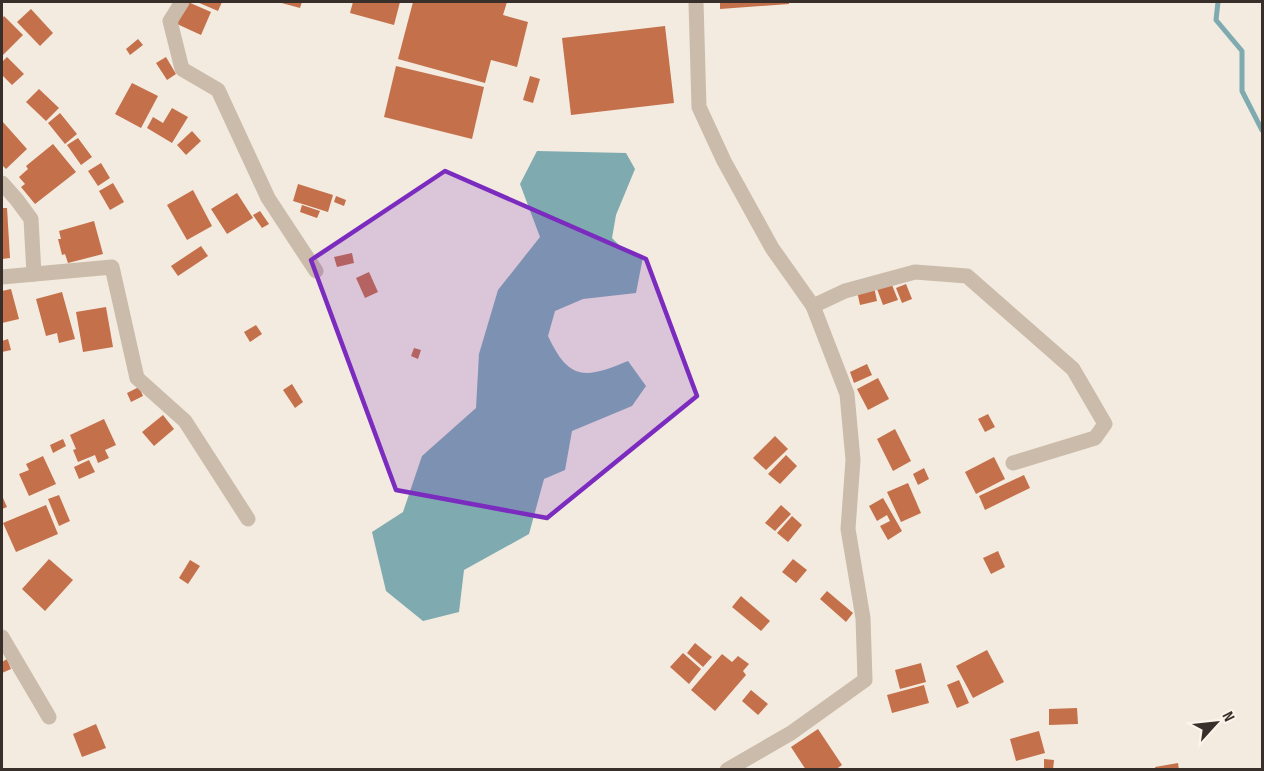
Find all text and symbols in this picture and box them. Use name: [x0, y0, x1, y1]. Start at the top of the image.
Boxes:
north arrow: [1186, 693, 1246, 753]
text: N: [1218, 709, 1238, 725]

